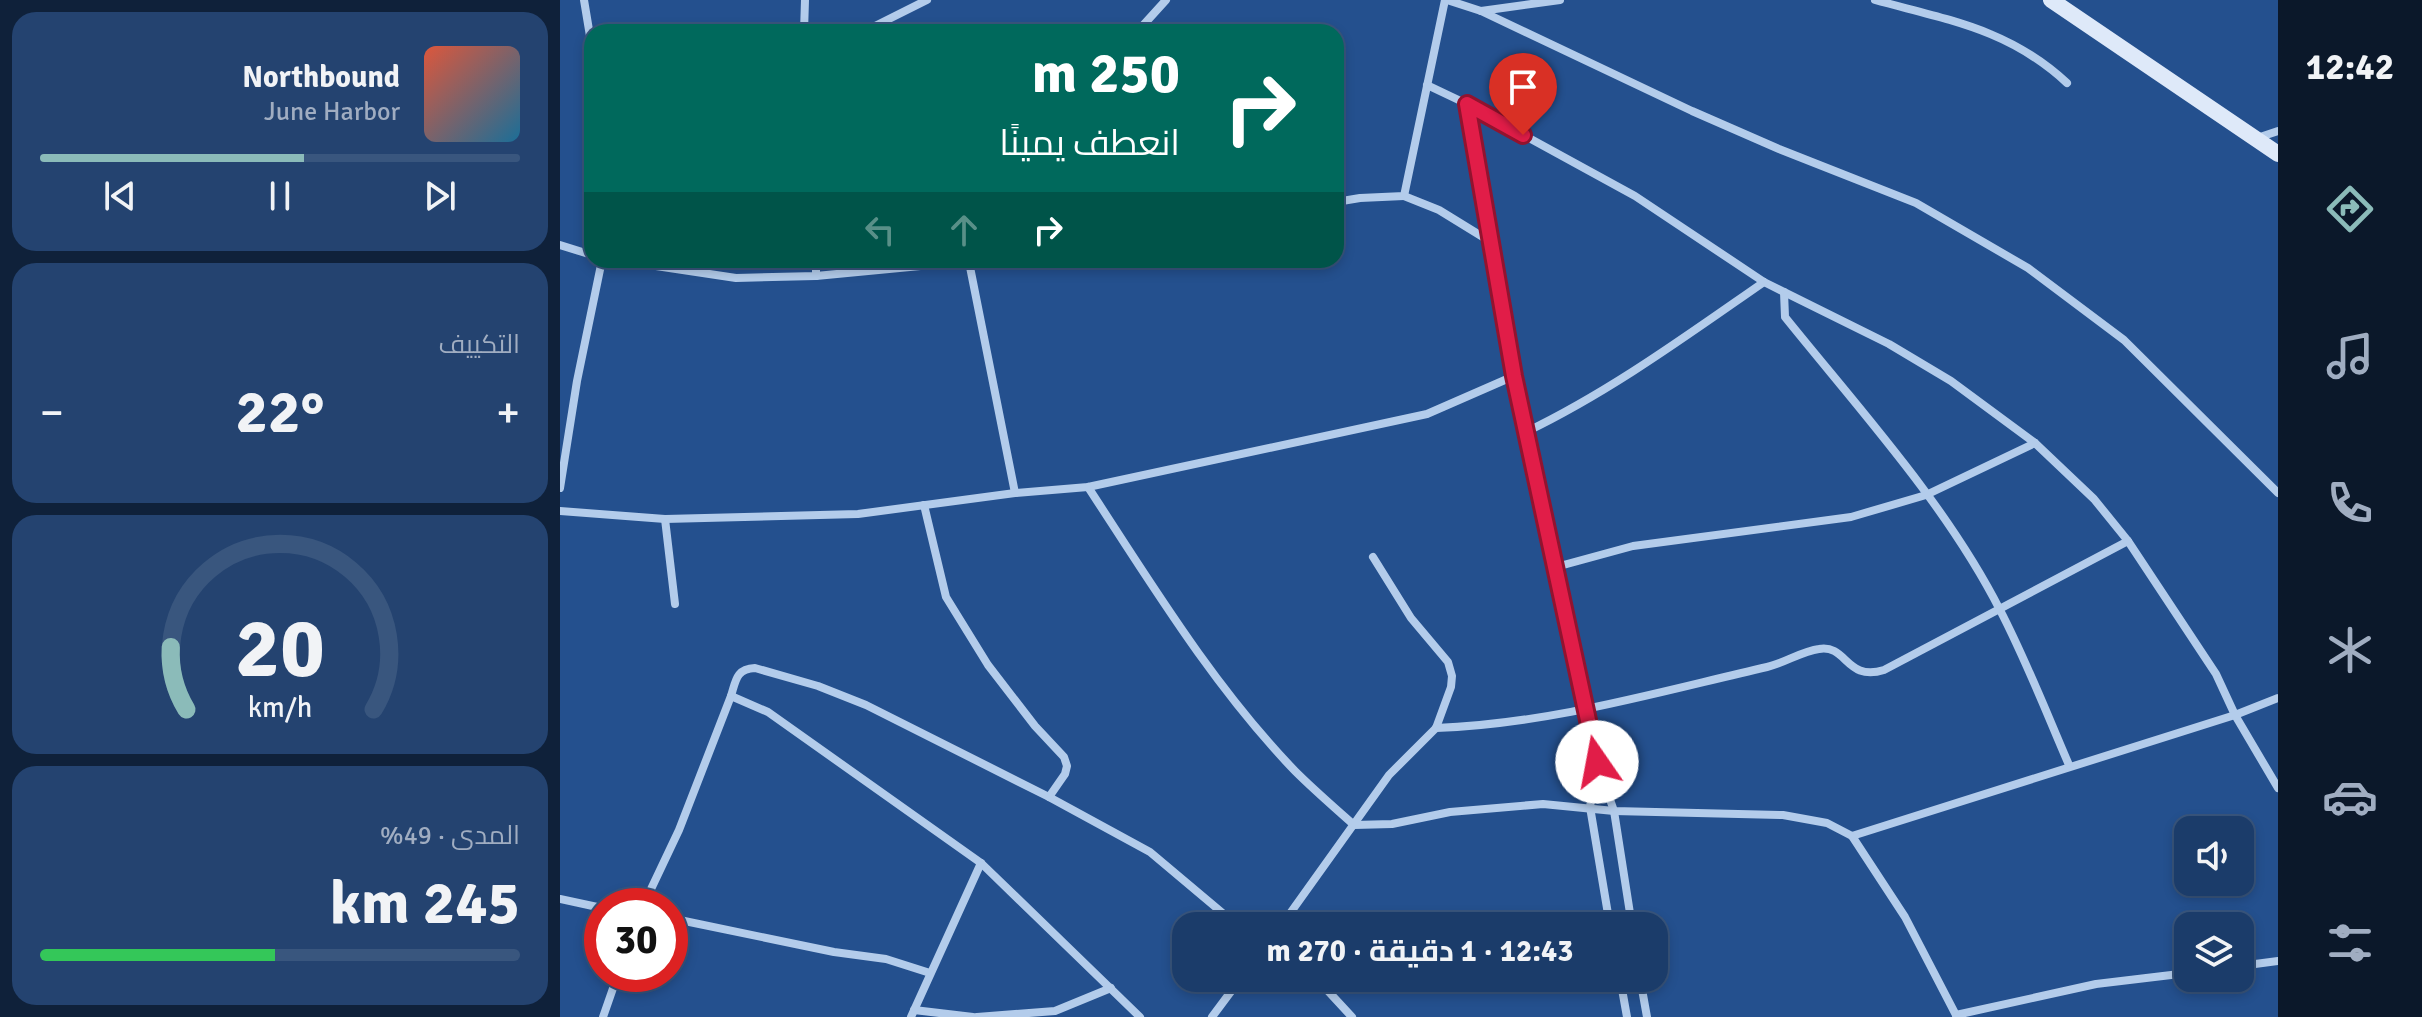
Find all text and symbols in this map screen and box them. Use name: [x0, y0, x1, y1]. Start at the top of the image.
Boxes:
text: 250 m: [1032, 39, 1180, 108]
text: 12:42: [2306, 45, 2394, 90]
pin: [1489, 53, 1557, 135]
icon: right: [1208, 56, 1312, 160]
text: Northbound: [242, 59, 400, 96]
icon: arrive: [1501, 65, 1545, 109]
text: June Harbor: [264, 96, 400, 128]
text: انعطف يمينًا: [999, 121, 1180, 166]
icon: previous: [98, 174, 142, 218]
icon: pause: [258, 174, 302, 218]
icon: next: [418, 174, 462, 218]
icon: directions: [2322, 181, 2378, 237]
icon: left: [858, 208, 902, 252]
icon: ahead: [942, 208, 986, 252]
icon: right: [1026, 208, 1070, 252]
icon: music: [2322, 328, 2378, 384]
text: التكييف: [438, 329, 520, 361]
text: 22°: [236, 376, 324, 450]
text: −: [40, 386, 64, 440]
text: +: [496, 386, 520, 440]
icon: phone: [2322, 475, 2378, 531]
text: 20: [235, 598, 325, 700]
icon: climate: [2322, 622, 2378, 678]
text: km/h: [248, 690, 312, 725]
position arrow: [1555, 720, 1639, 804]
icon: car: [2322, 769, 2378, 825]
map controls: [2174, 816, 2254, 992]
button: sound: [2174, 816, 2254, 896]
text: المدى · 49%: [380, 820, 520, 852]
text: 245 km: [330, 867, 520, 941]
speed limit sign: 30: [584, 888, 688, 992]
button: layers: [2174, 912, 2254, 992]
icon: filters: [2322, 915, 2378, 971]
text: 12:43 · 1 دقيقة · 270 m: [1267, 933, 1573, 970]

